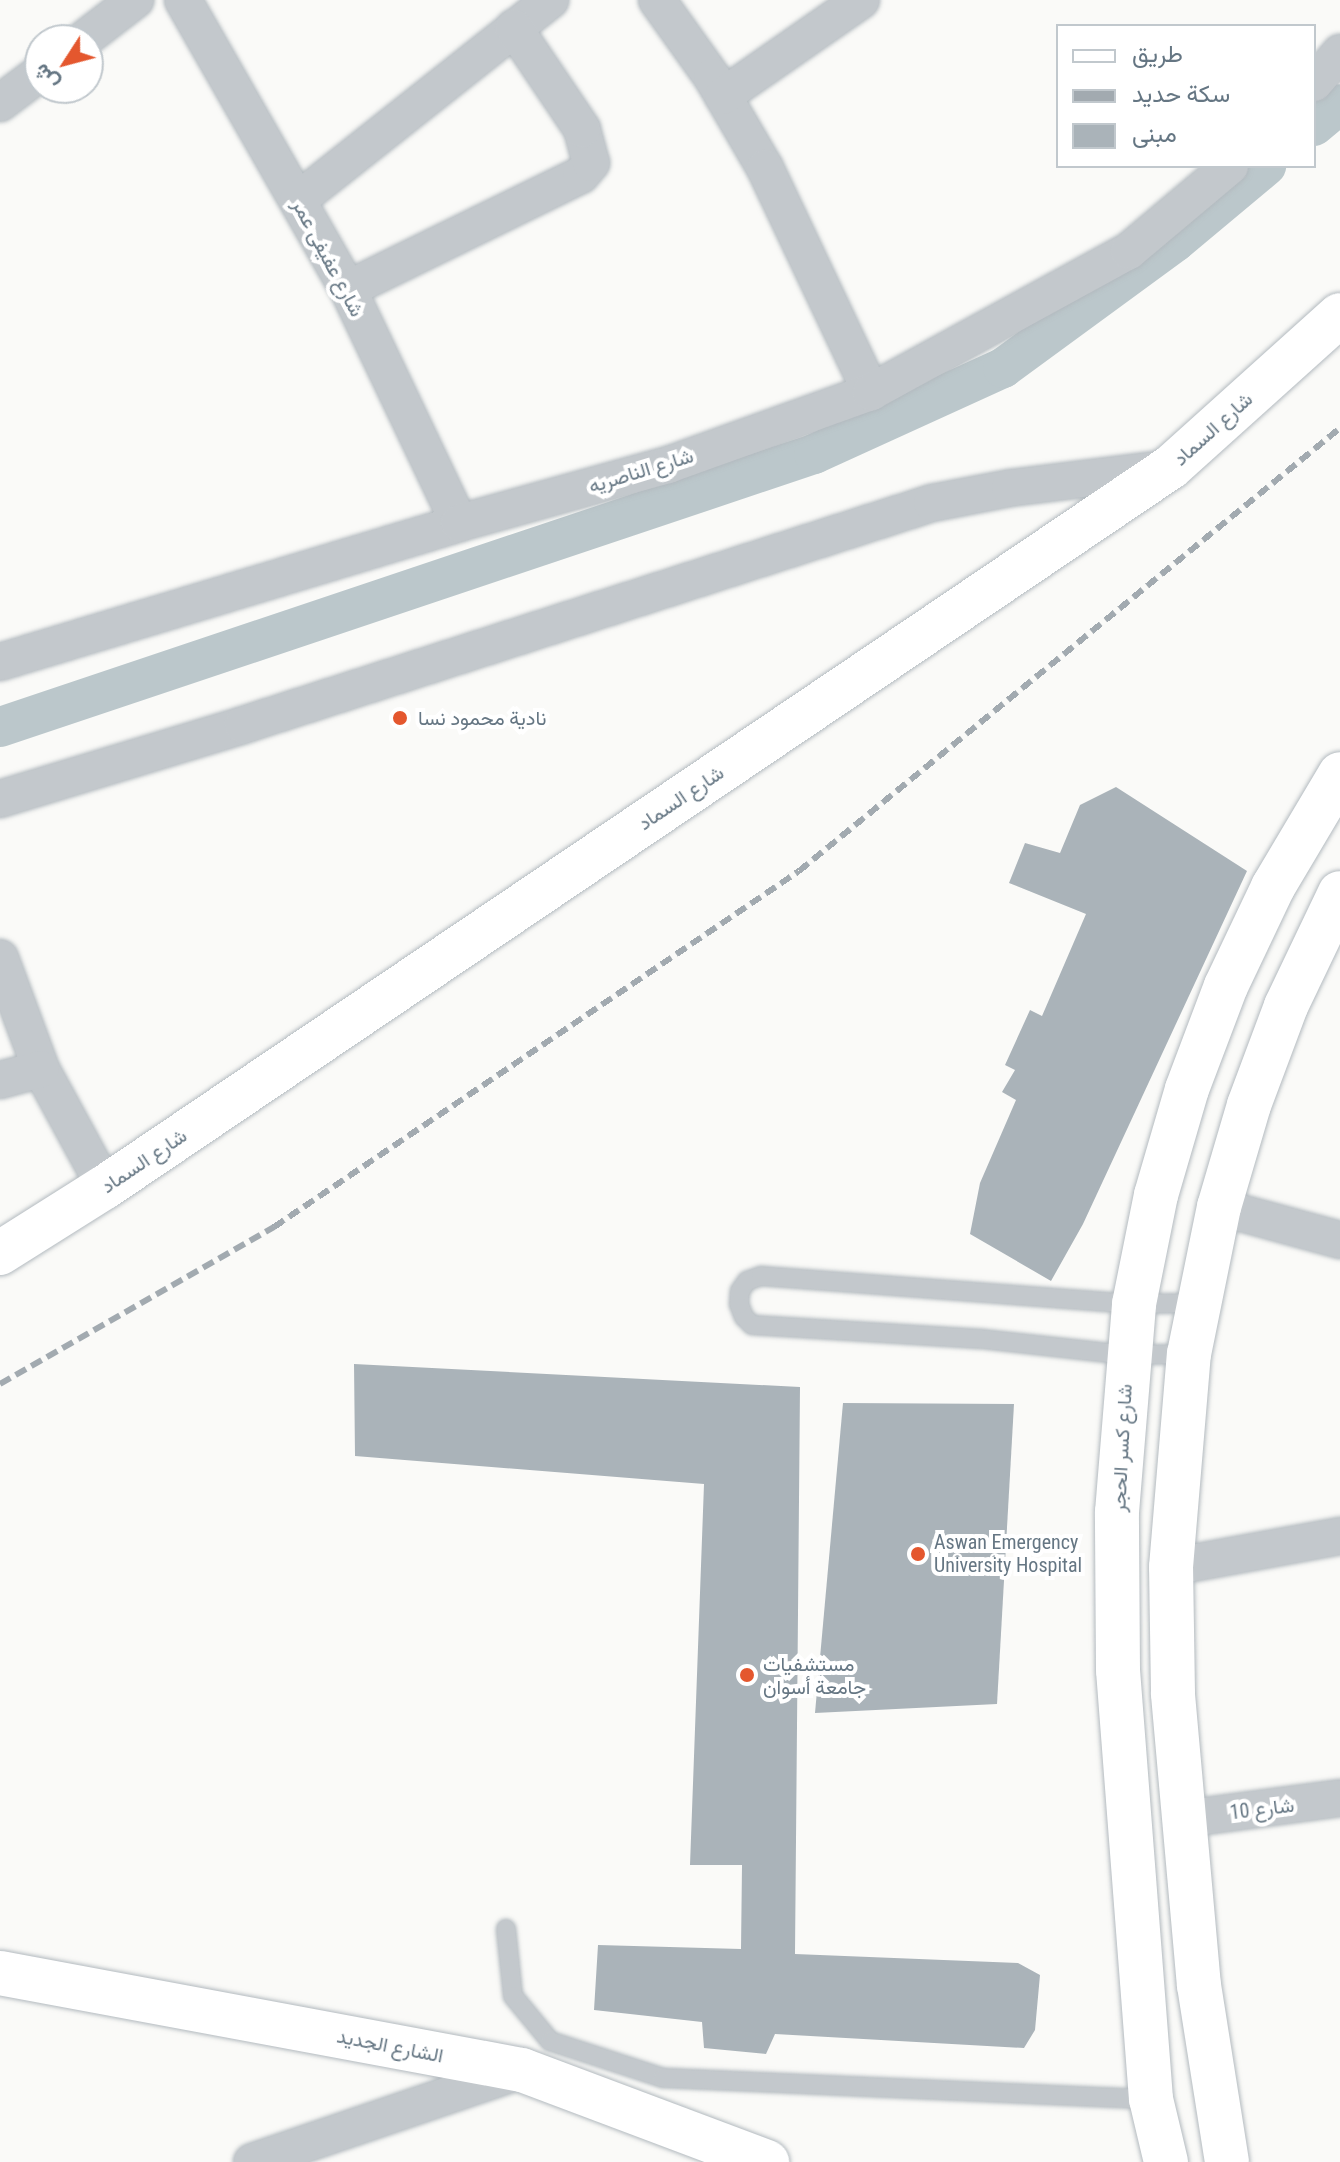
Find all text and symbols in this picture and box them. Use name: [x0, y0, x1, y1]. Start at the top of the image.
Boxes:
north arrow: [24, 24, 104, 104]
legend: [1056, 24, 1316, 168]
text: طريق: [1132, 40, 1183, 68]
text: ش: [28, 59, 64, 95]
text: سكة حديد: [1132, 80, 1230, 108]
text: مبنى: [1132, 120, 1177, 148]
street label: شارع عفيفى عمر: [287, 195, 369, 321]
street label: شارع السماد: [1168, 387, 1258, 471]
street label: شارع الناصريه: [586, 444, 696, 498]
place label: نادية محمود نسا: [418, 706, 546, 730]
marker: نادية محمود نسا: [389, 707, 411, 729]
street label: شارع السماد: [634, 761, 728, 835]
street label: شارع السماد: [97, 1124, 191, 1198]
street label: شارع كسر الحجر: [1107, 1383, 1137, 1513]
place label: Aswan Emergency University Hospital: [934, 1530, 1082, 1577]
marker: Aswan Emergency University Hospital: [909, 1545, 927, 1563]
place label: مستشفيات جامعة أسوان: [763, 1652, 866, 1699]
marker: مستشفيات جامعة أسوان: [738, 1666, 756, 1684]
street label: شارع 10: [1228, 1793, 1296, 1825]
street label: الشارع الجديد: [335, 2024, 445, 2068]

